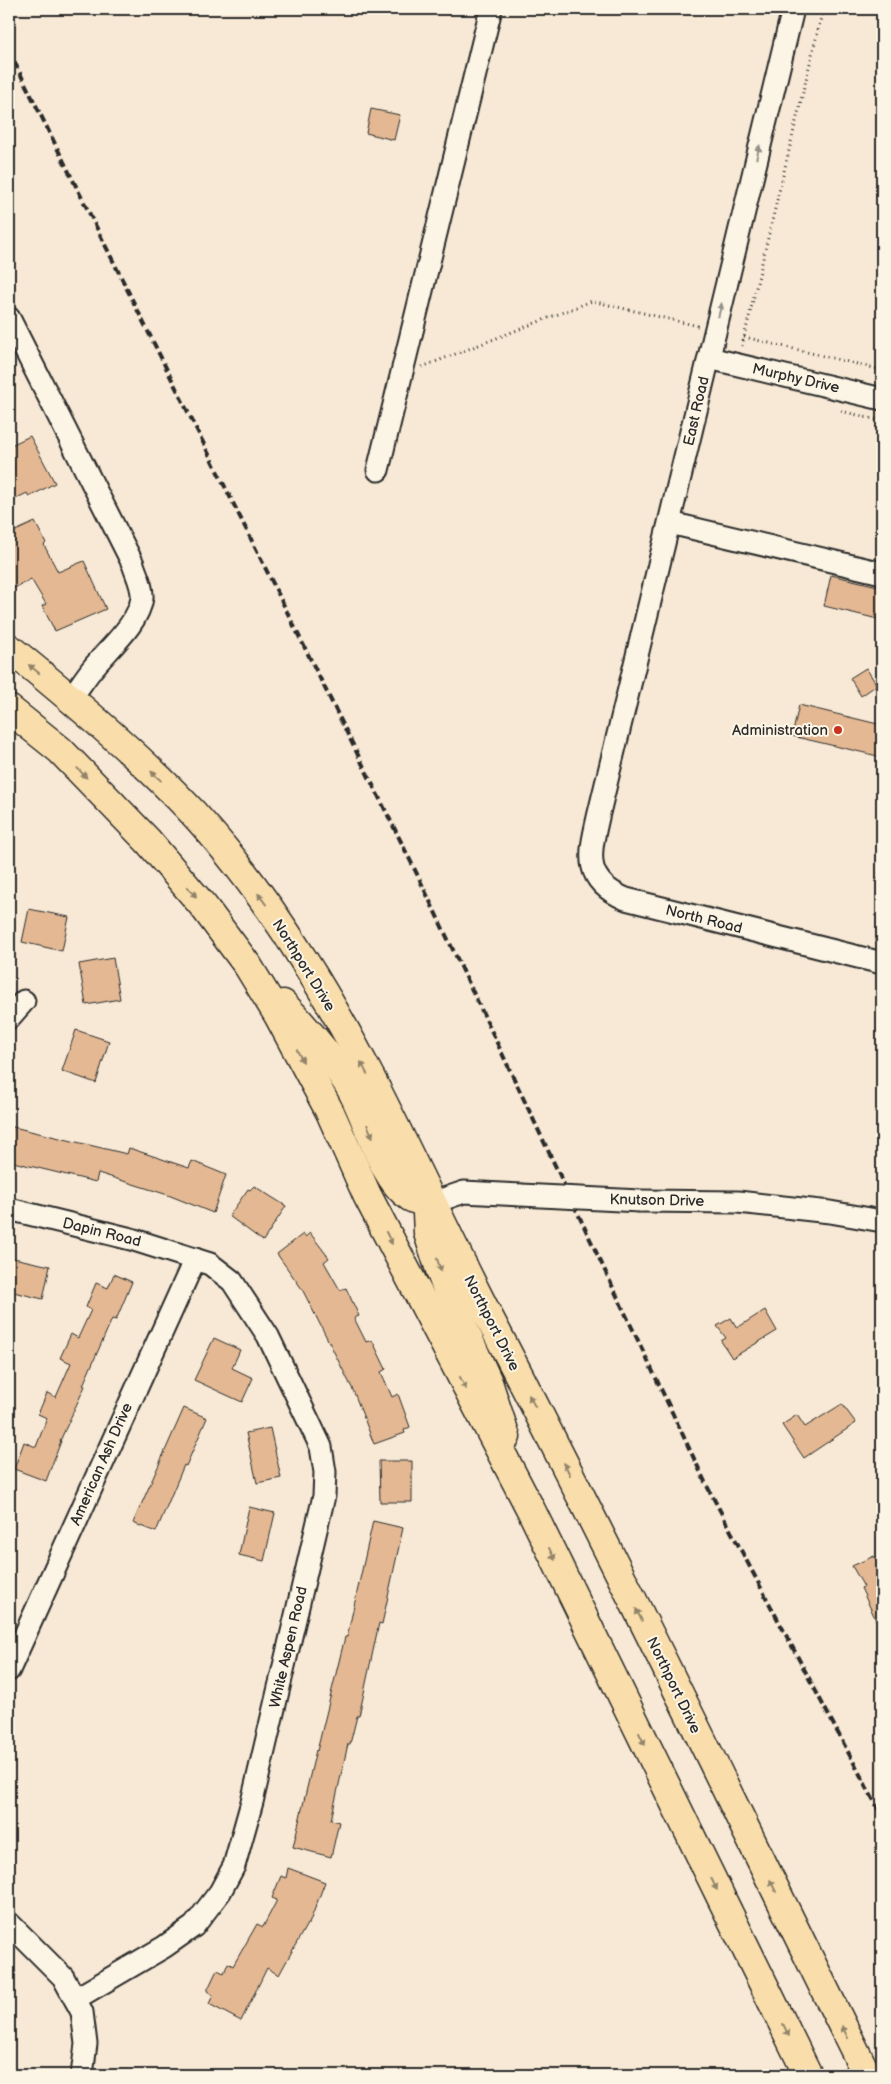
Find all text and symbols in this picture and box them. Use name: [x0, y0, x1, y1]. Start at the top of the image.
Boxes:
one-way arrow: [754, 145, 762, 160]
one-way arrow: [716, 303, 724, 318]
street label: Murphy Drive: [750, 359, 841, 398]
street label: East Road: [679, 375, 714, 448]
one-way arrow: [28, 663, 41, 674]
place label: Administration: [732, 721, 828, 740]
marker: Administration: [832, 724, 844, 736]
one-way arrow: [76, 766, 88, 778]
one-way arrow: [150, 770, 162, 782]
one-way arrow: [186, 885, 197, 898]
one-way arrow: [256, 893, 267, 906]
street label: North Road: [663, 901, 744, 938]
street label: Northport Drive: [268, 916, 340, 1015]
one-way arrow: [296, 1049, 304, 1064]
one-way arrow: [360, 1060, 368, 1075]
one-way arrow: [366, 1124, 374, 1138]
street label: Knutson Drive: [610, 1190, 705, 1211]
street label: Dapin Road: [61, 1214, 143, 1251]
one-way arrow: [385, 1231, 393, 1246]
one-way arrow: [435, 1258, 443, 1273]
street label: Northport Drive: [459, 1272, 524, 1374]
one-way arrow: [459, 1376, 467, 1390]
one-way arrow: [528, 1393, 536, 1408]
street label: American Ash Drive: [66, 1400, 137, 1528]
one-way arrow: [563, 1462, 571, 1476]
one-way arrow: [548, 1547, 556, 1561]
street label: White Aspen Road: [265, 1584, 312, 1710]
one-way arrow: [635, 1607, 643, 1622]
street label: Northport Drive: [642, 1634, 705, 1737]
one-way arrow: [638, 1731, 646, 1746]
one-way arrow: [710, 1877, 718, 1891]
one-way arrow: [768, 1879, 776, 1893]
one-way arrow: [782, 2023, 790, 2037]
one-way arrow: [841, 2024, 849, 2039]

